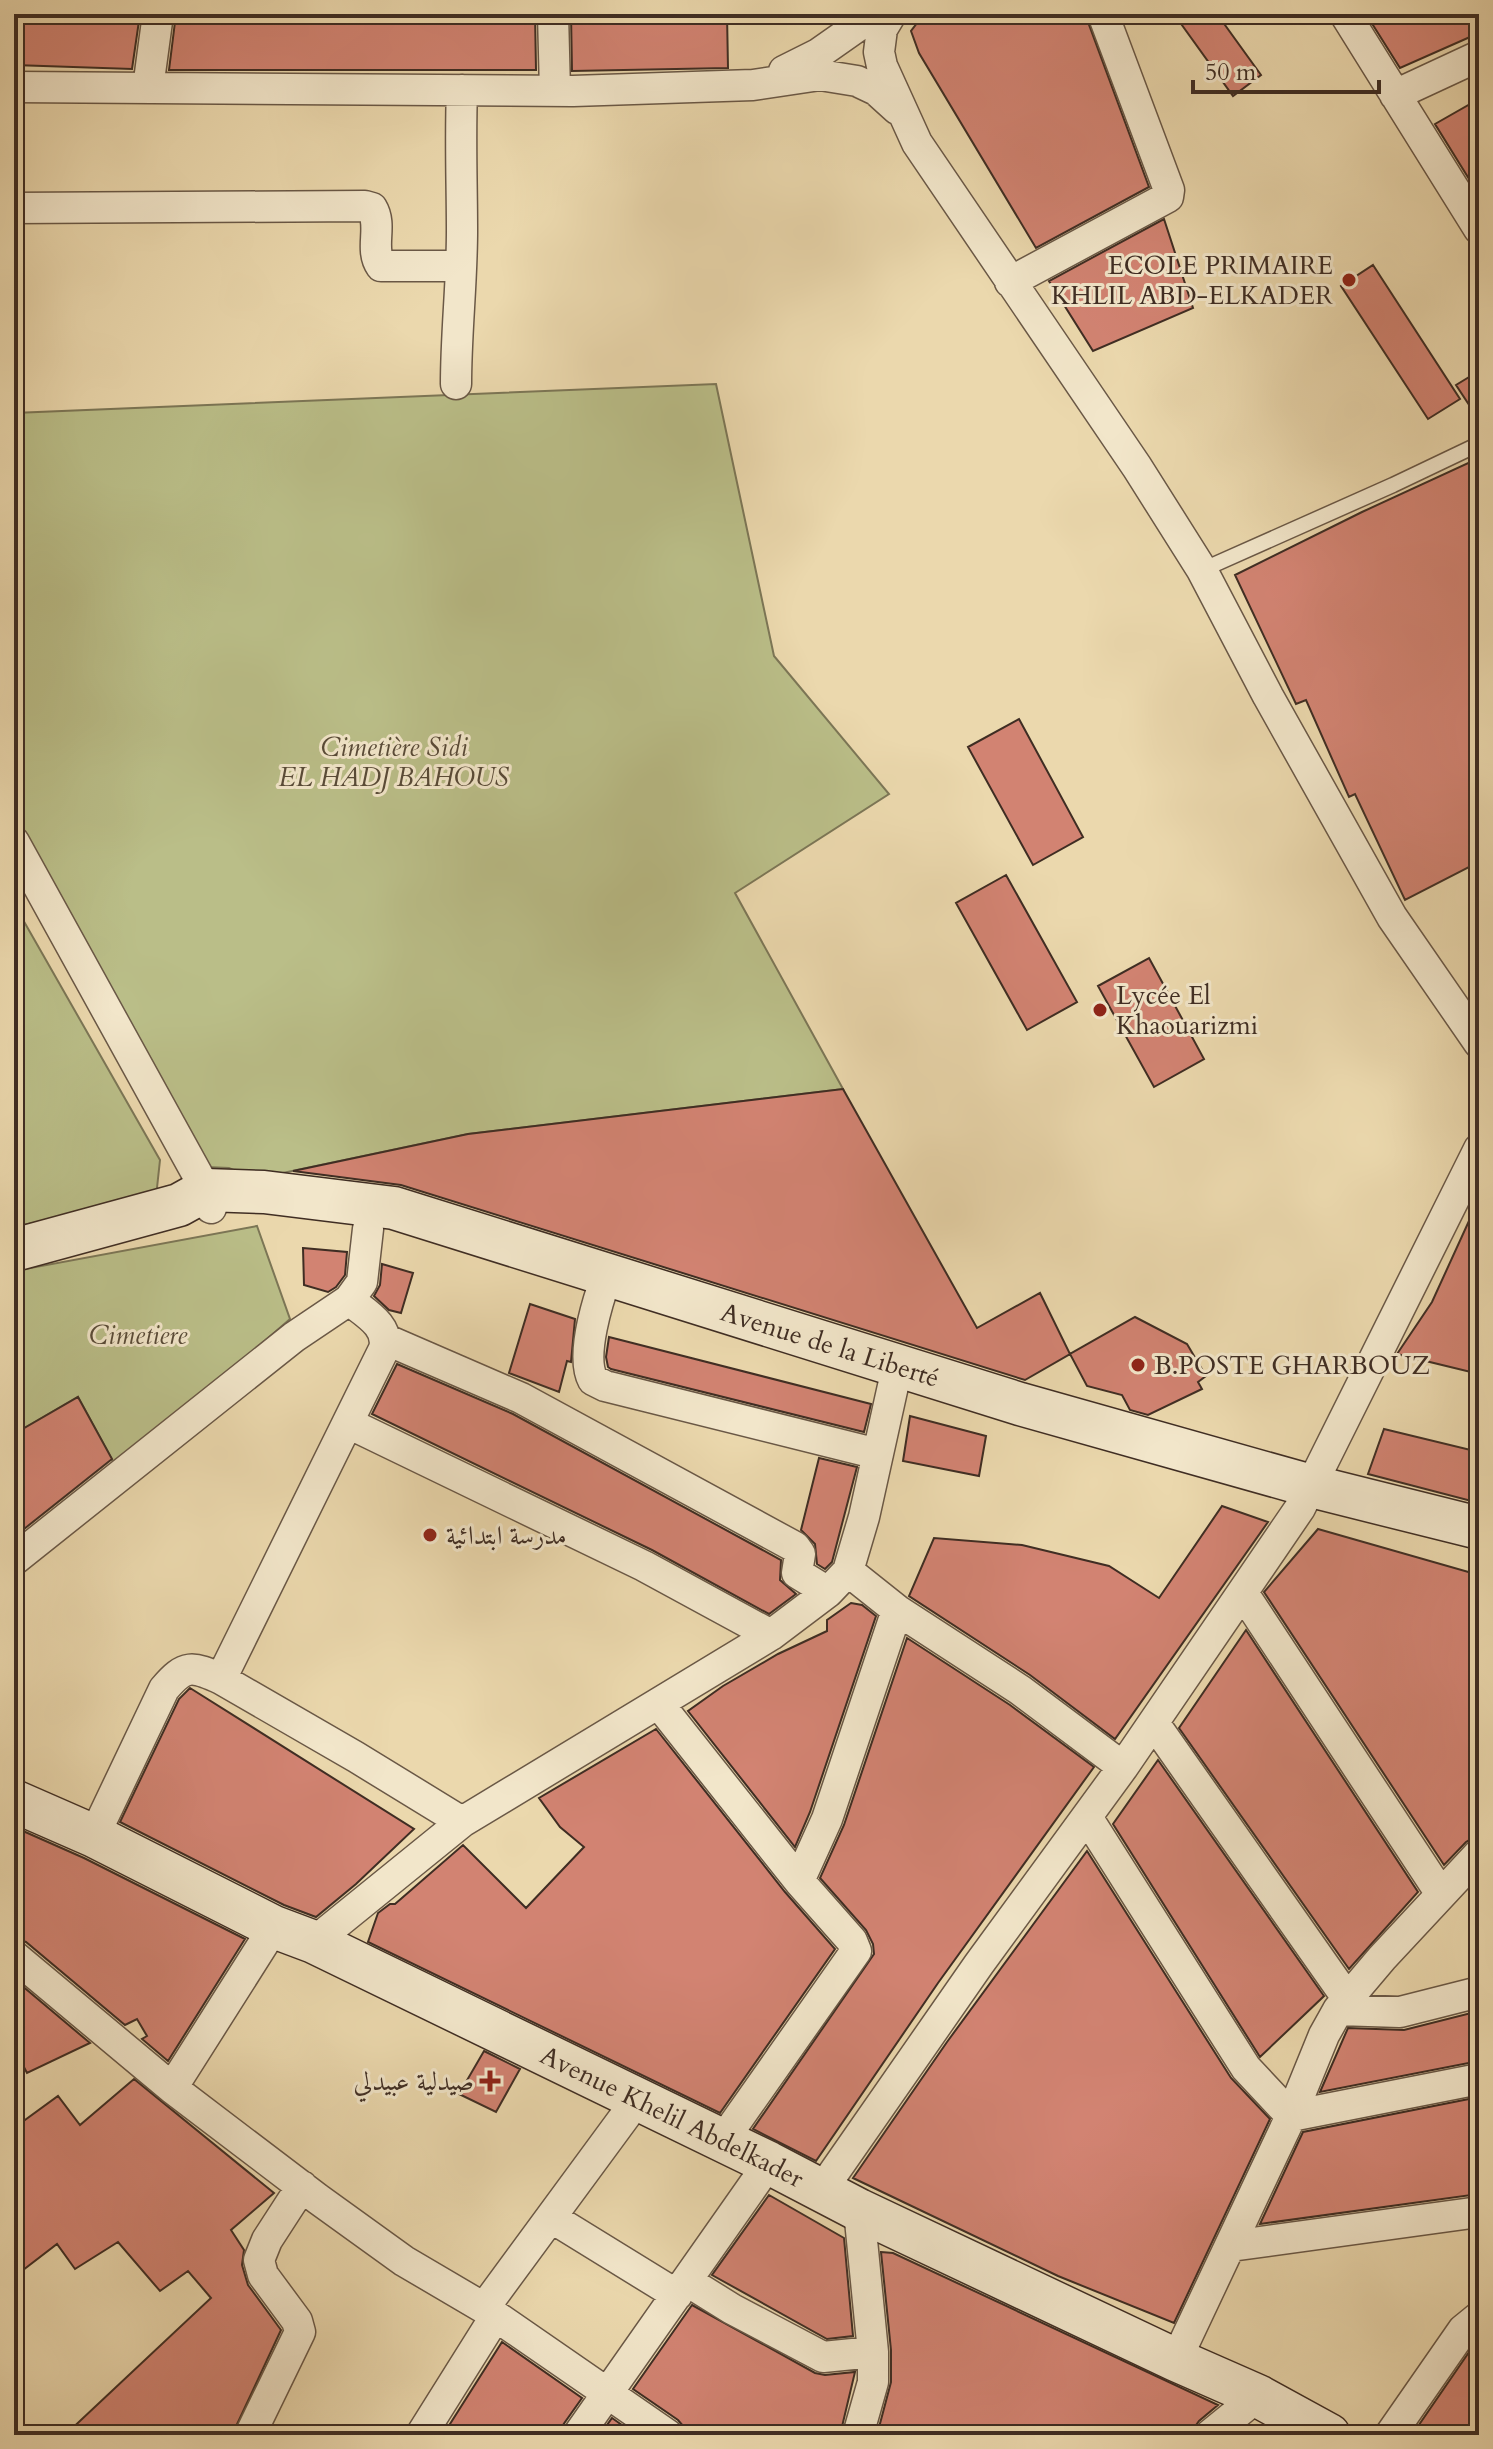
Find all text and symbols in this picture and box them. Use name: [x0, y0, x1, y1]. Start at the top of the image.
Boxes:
scale bar: [1193, 44, 1379, 94]
text: 50 m: [1205, 56, 1257, 89]
place label: ECOLE PRIMAIRE KHLIL ABD-ELKADER: [1051, 248, 1333, 313]
marker: ECOLE PRIMAIRE KHLIL ABD-ELKADER: [1340, 271, 1358, 289]
park label: Cimetière Sidi EL HADJ BAHOUS: [279, 730, 510, 795]
place label: Lycée El Khaouarizmi: [1116, 978, 1258, 1043]
marker: Lycée El Khaouarizmi: [1091, 1001, 1109, 1019]
street label: Avenue de la Liberté: [716, 1294, 944, 1396]
park label: Cimetiere: [89, 1318, 188, 1353]
place label: B.POSTE GHARBOUZ: [1154, 1348, 1430, 1383]
marker: B.POSTE GHARBOUZ: [1129, 1356, 1147, 1374]
place label: مدرسة ابتدائية: [446, 1518, 567, 1553]
marker: مدرسة ابتدائية: [421, 1526, 439, 1544]
street label: Avenue Khelil Abdelkader: [534, 2037, 810, 2196]
place label: صيدلية عبيدلي: [354, 2064, 474, 2103]
marker: صيدلية عبيدلي: [481, 2072, 499, 2090]

